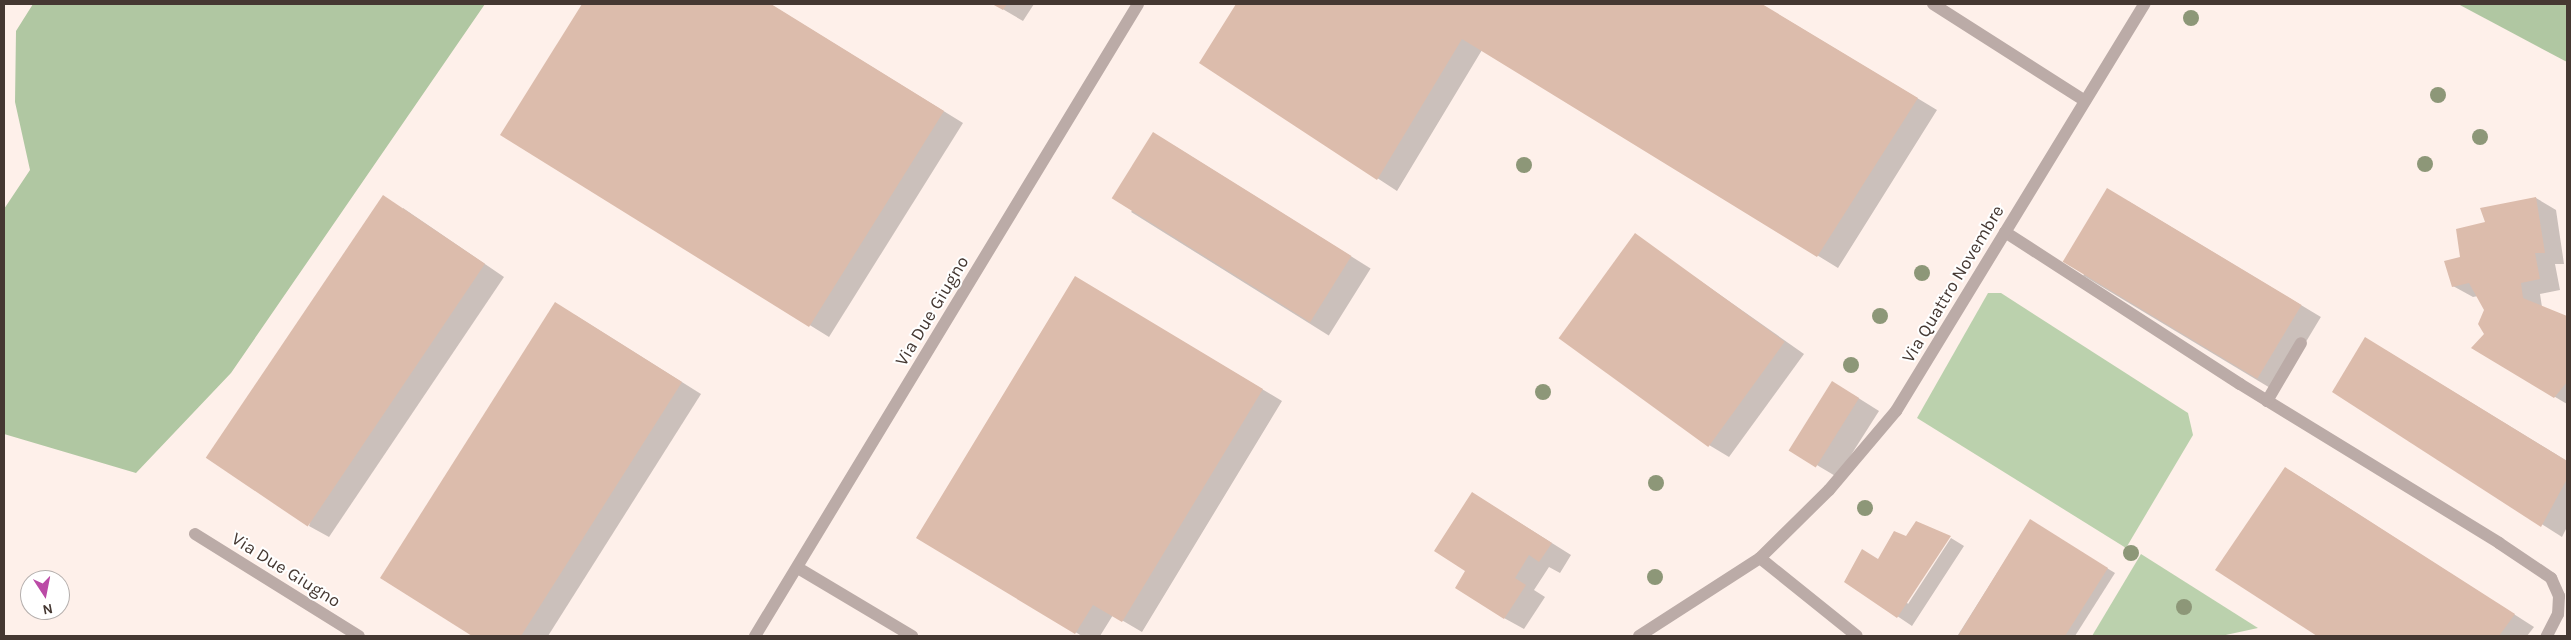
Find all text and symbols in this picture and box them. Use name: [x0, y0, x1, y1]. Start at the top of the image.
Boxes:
street label: Via Quattro Novembre: [1897, 201, 2009, 367]
street label: Via Due Giugno: [891, 252, 973, 370]
street label: Via Due Giugno: [227, 528, 345, 612]
north arrow: [20, 570, 70, 620]
text: N: [41, 600, 54, 619]

